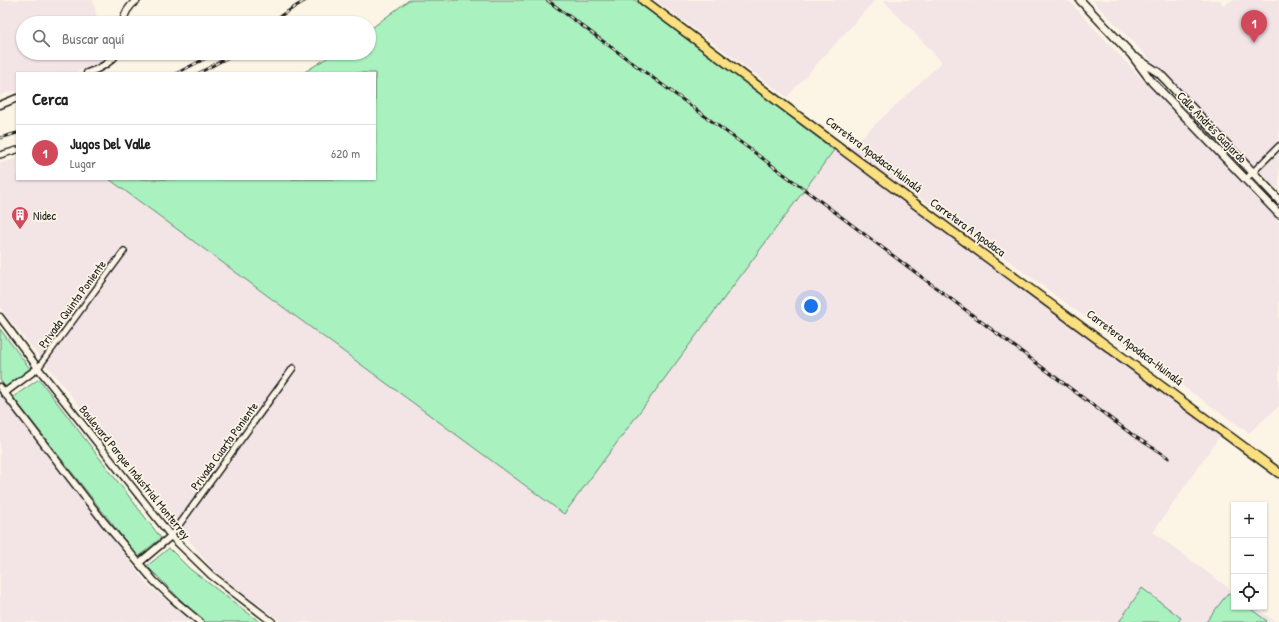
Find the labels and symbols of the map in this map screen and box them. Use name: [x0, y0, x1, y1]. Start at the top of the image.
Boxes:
pin: 1: [1241, 10, 1267, 43]
street label: Calle Andrés Guajardo: [1173, 87, 1251, 167]
street label: Carretera Apodaca-Huinalá: [822, 112, 926, 196]
street label: Carretera A Apodaca: [927, 194, 1009, 260]
building icon: Nidec: [10, 205, 30, 230]
place label: Nidec: [33, 207, 57, 224]
street label: Privada Quinta Poniente: [34, 256, 110, 351]
your location: [801, 296, 821, 316]
street label: Carretera Apodaca-Huinalá: [1083, 305, 1187, 389]
street label: Privada Cuarta Poniente: [186, 398, 262, 493]
street label: Boulevard Parque Industrial Monterrey: [76, 401, 194, 543]

